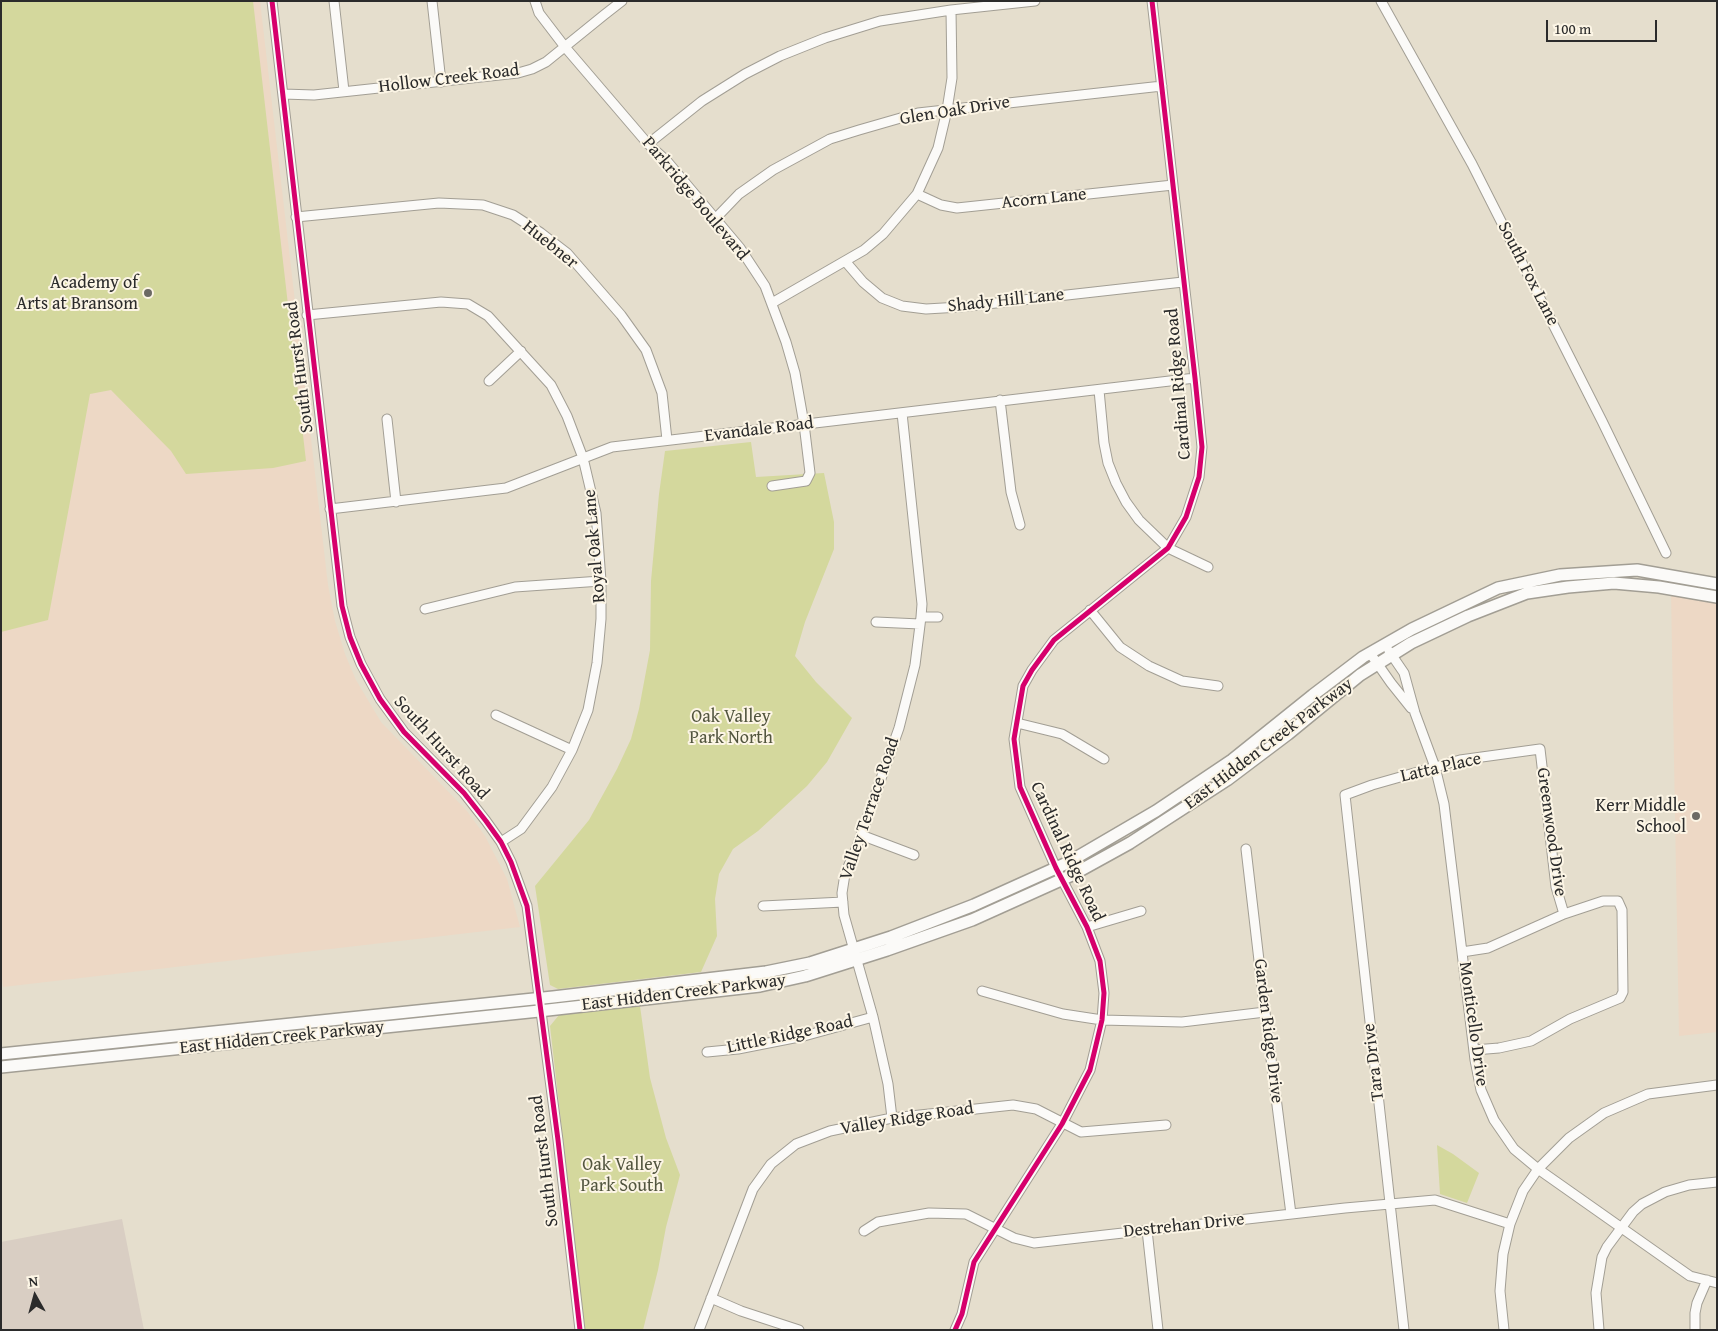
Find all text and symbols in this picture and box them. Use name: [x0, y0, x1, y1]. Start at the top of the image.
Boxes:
scale bar: [1548, 10, 1659, 42]
text: 100 m: [1554, 18, 1591, 39]
street label: Hollow Creek Road: [377, 60, 521, 98]
street label: Glen Oak Drive: [898, 92, 1012, 130]
street label: Parkridge Boulevard: [637, 133, 753, 265]
street label: Acorn Lane: [1000, 184, 1088, 214]
street label: Huebner: [518, 216, 582, 274]
street label: South Fox Lane: [1492, 218, 1564, 330]
place label: Academy of Arts at Bransom: [16, 272, 138, 314]
street label: Shady Hill Lane: [947, 284, 1065, 318]
marker: Academy of Arts at Bransom: [142, 287, 154, 299]
street label: South Hurst Road: [281, 300, 319, 434]
street label: Cardinal Ridge Road: [1162, 307, 1196, 461]
street label: Evandale Road: [703, 413, 815, 447]
street label: Royal Oak Lane: [579, 488, 611, 604]
street label: East Hidden Creek Parkway: [1180, 674, 1358, 814]
street label: South Hurst Road: [389, 692, 493, 804]
park label: Oak Valley Park North: [689, 706, 773, 749]
street label: Valley Terrace Road: [835, 735, 905, 883]
street label: Latta Place: [1399, 748, 1483, 788]
street label: Greenwood Drive: [1531, 766, 1571, 898]
street label: Cardinal Ridge Road: [1025, 779, 1109, 925]
place label: Kerr Middle School: [1596, 795, 1686, 838]
marker: Kerr Middle School: [1690, 810, 1702, 822]
street label: Garden Ridge Drive: [1248, 958, 1288, 1104]
street label: Monticello Drive: [1454, 960, 1492, 1088]
street label: East Hidden Creek Parkway: [581, 970, 787, 1016]
street label: Little Ridge Road: [725, 1011, 855, 1059]
street label: East Hidden Creek Parkway: [179, 1017, 385, 1059]
street label: Tara Drive: [1359, 1022, 1389, 1102]
street label: South Hurst Road: [526, 1094, 564, 1228]
street label: Valley Ridge Road: [839, 1098, 975, 1140]
park label: Oak Valley Park South: [581, 1154, 663, 1196]
street label: Destrehan Drive: [1122, 1209, 1246, 1243]
north arrow: [10, 1271, 60, 1321]
text: N: [27, 1271, 39, 1292]

